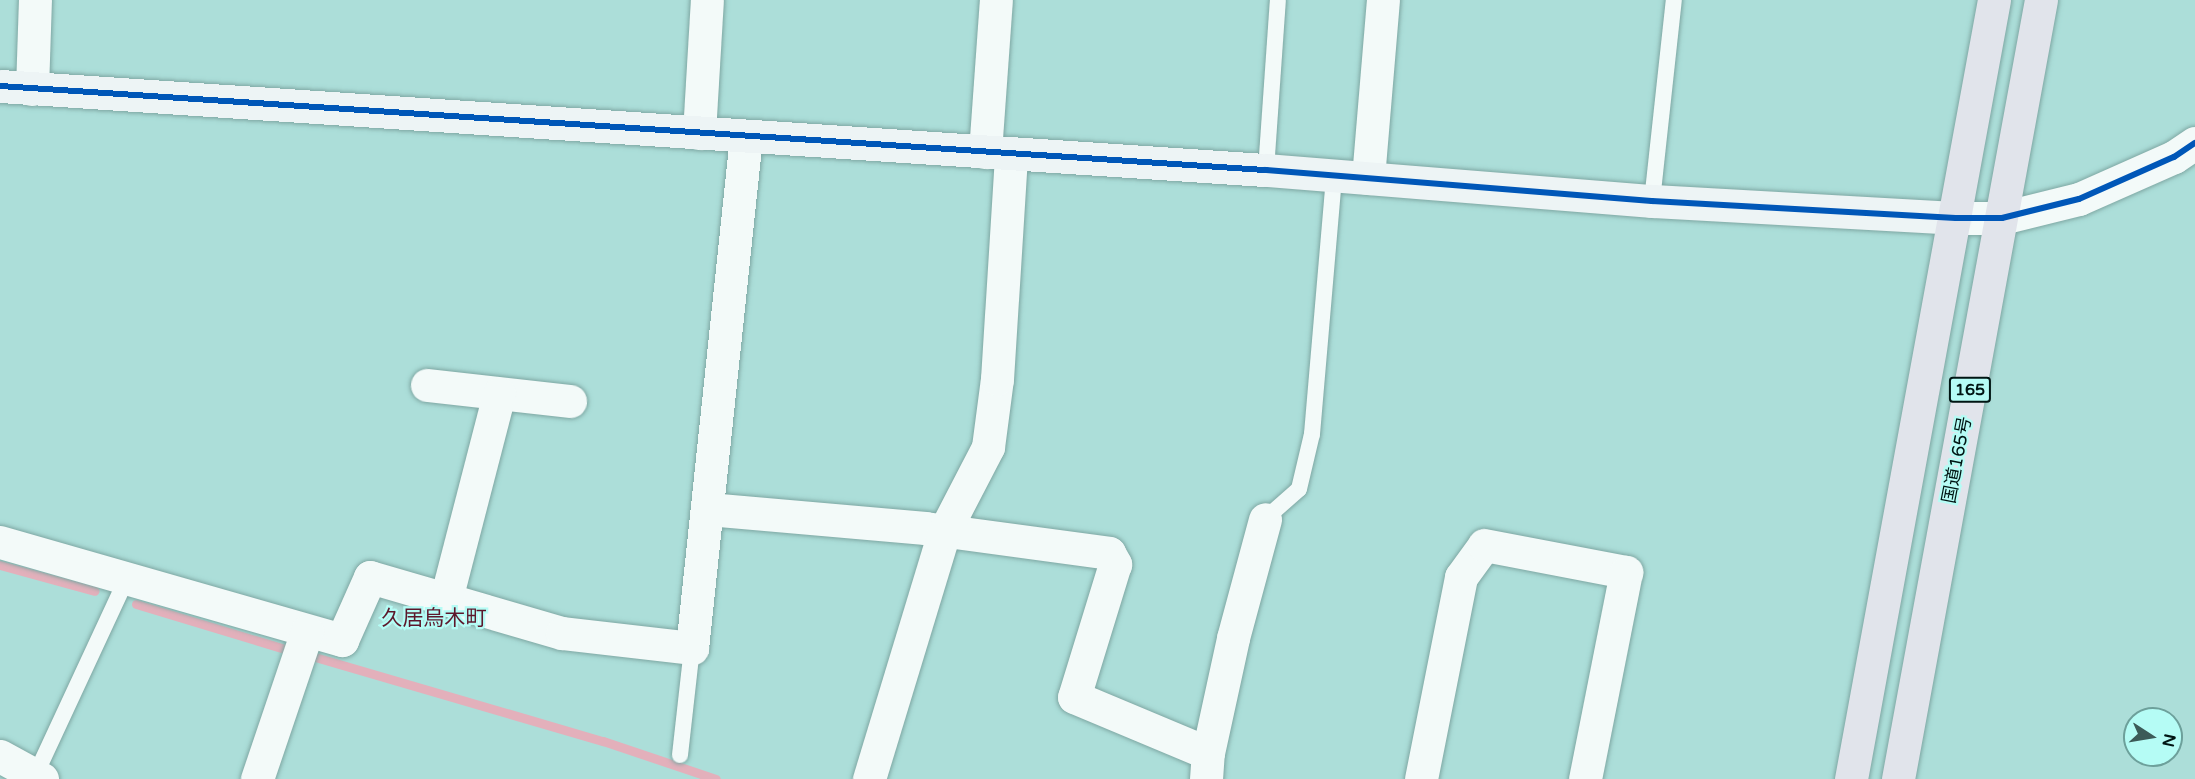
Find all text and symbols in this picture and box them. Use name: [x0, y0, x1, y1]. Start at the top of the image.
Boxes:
road number: 165: [1948, 377, 1992, 403]
street label: 国道165号: [1938, 415, 1976, 505]
district label: 久居烏木町: [382, 606, 486, 632]
north arrow: [2123, 707, 2183, 767]
text: N: [2158, 732, 2180, 749]

